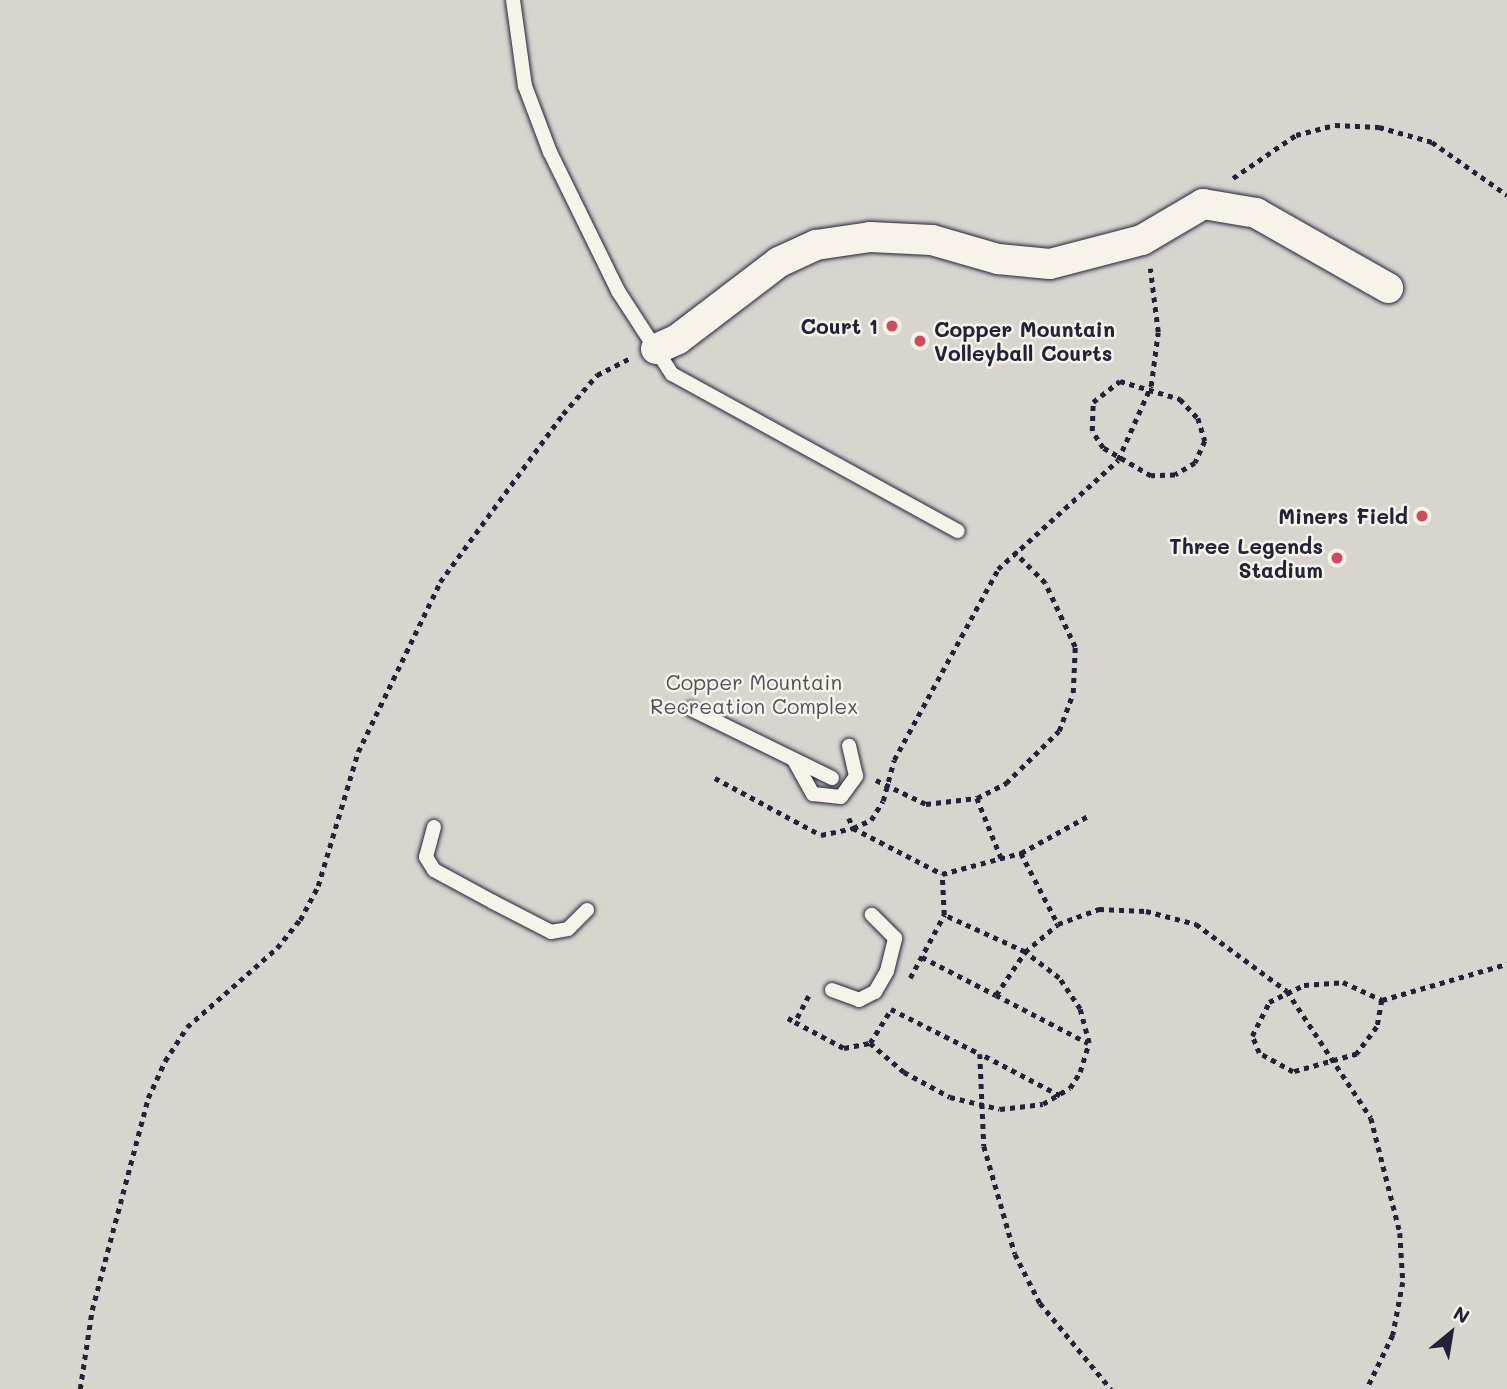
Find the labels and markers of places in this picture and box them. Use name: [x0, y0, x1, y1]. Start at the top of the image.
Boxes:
place label: Court 1: [801, 313, 878, 339]
place label: Copper Mountain Volleyball Courts: [934, 316, 1115, 366]
marker: Court 1: [884, 318, 900, 334]
marker: Copper Mountain Volleyball Courts: [912, 333, 928, 349]
place label: Miners Field: [1278, 503, 1408, 529]
marker: Miners Field: [1414, 508, 1430, 524]
place label: Three Legends Stadium: [1169, 533, 1323, 583]
marker: Three Legends Stadium: [1329, 550, 1345, 566]

